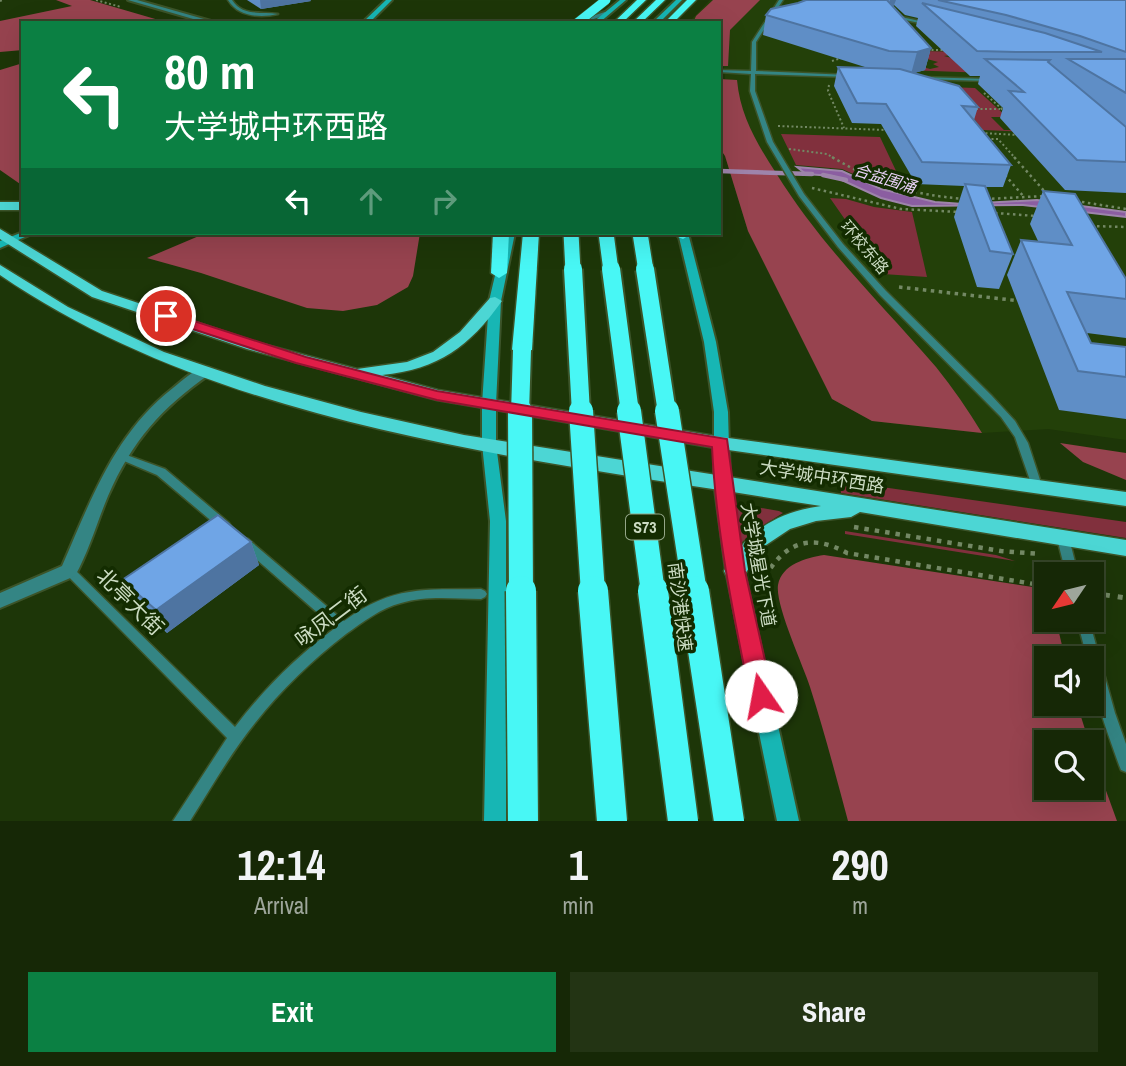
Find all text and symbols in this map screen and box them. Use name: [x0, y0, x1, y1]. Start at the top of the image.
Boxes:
text: 80 m: [164, 38, 256, 104]
icon: left: [49, 49, 140, 140]
text: 大学城中环西路: [164, 105, 388, 148]
water label: 合益围涌: [851, 158, 921, 198]
icon: left: [279, 182, 317, 220]
icon: ahead: [352, 182, 390, 220]
icon: right: [425, 182, 463, 220]
street label: 环校东路: [836, 215, 894, 279]
pin: [136, 286, 196, 346]
icon: arrive: [147, 297, 185, 335]
street label: 大学城中环西路: [758, 454, 886, 499]
street label: 大学城星光下道: [735, 501, 782, 629]
road number: S73: [626, 514, 664, 540]
street label: 南沙港快速: [663, 561, 698, 653]
street label: 北亭大街: [90, 562, 170, 642]
north arrow: [1034, 562, 1104, 632]
map controls: [1034, 562, 1104, 800]
street label: 咏凤二街: [288, 580, 373, 653]
button: sound: [1034, 646, 1104, 716]
position arrow: [724, 659, 798, 733]
button: search: [1034, 730, 1104, 800]
text: 12:14: [237, 837, 325, 893]
text: 1: [569, 837, 588, 893]
text: 290: [831, 837, 889, 893]
text: Arrival: [254, 890, 309, 921]
text: min: [563, 890, 594, 921]
text: m: [852, 890, 868, 921]
button: Exit: [28, 972, 556, 1052]
button: Share: [570, 972, 1098, 1052]

